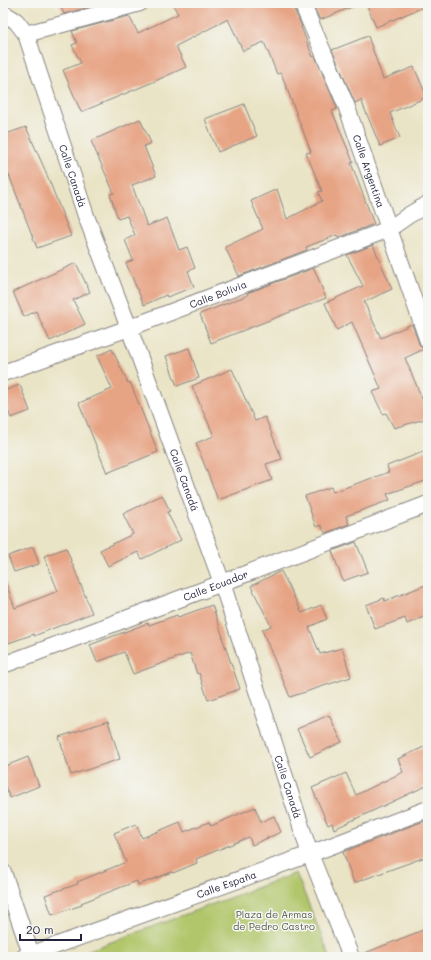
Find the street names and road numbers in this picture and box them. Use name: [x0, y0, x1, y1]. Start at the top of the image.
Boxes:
street label: Calle Argentina: [350, 133, 388, 210]
street label: Calle Canadá: [56, 143, 90, 209]
street label: Calle Bolivia: [187, 277, 249, 311]
street label: Calle Canadá: [167, 447, 202, 513]
street label: Calle Ecuador: [181, 567, 250, 604]
street label: Calle Canadá: [271, 753, 305, 820]
street label: Calle España: [194, 867, 258, 901]

